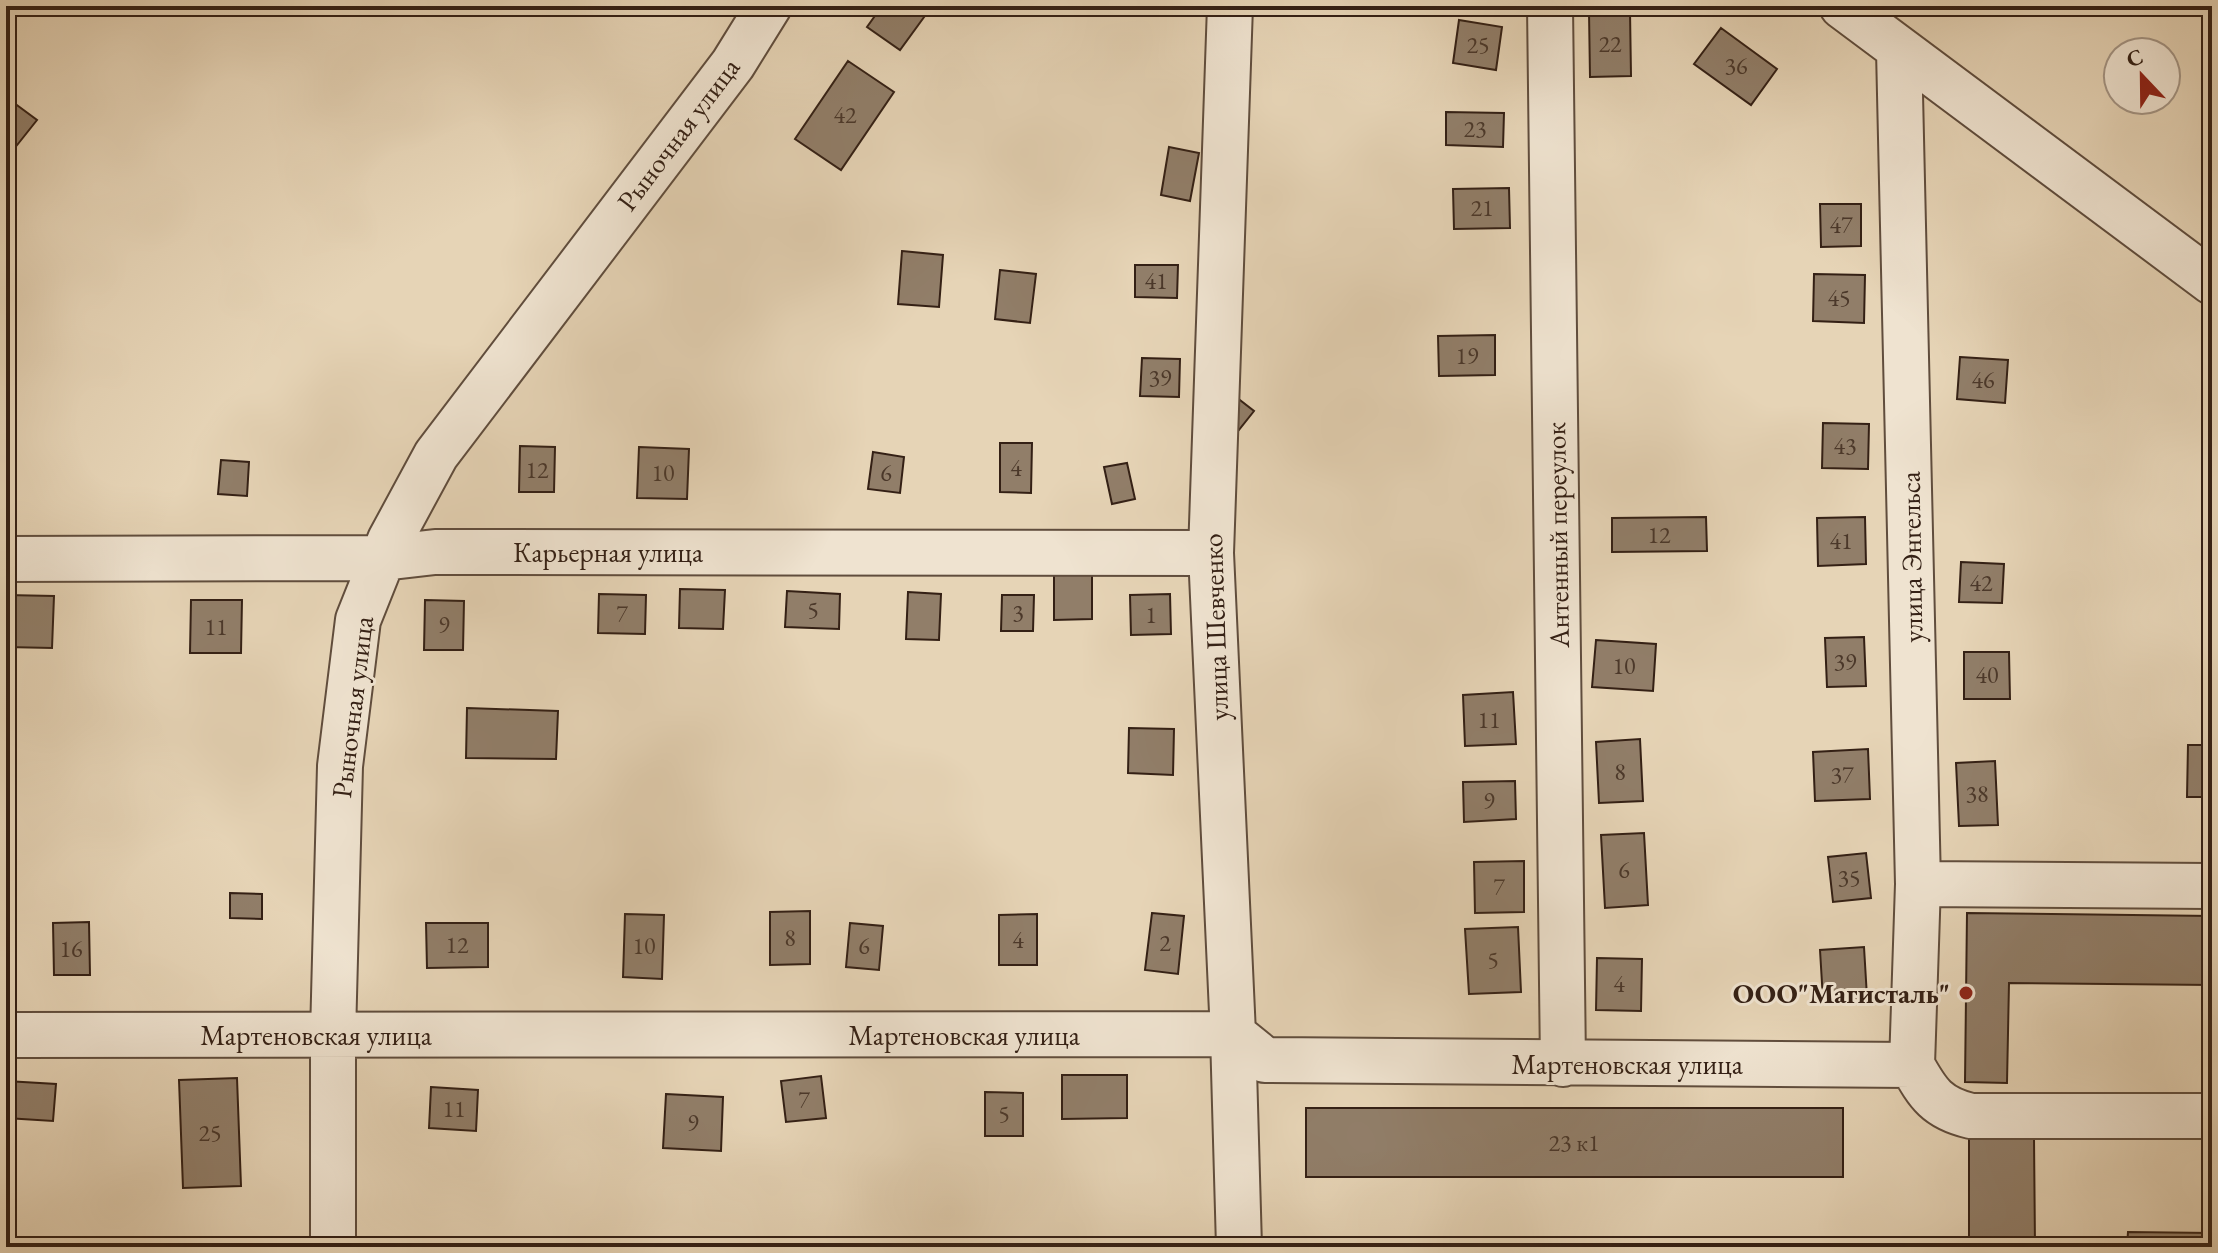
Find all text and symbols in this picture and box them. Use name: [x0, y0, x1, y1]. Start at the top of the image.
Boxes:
house number: 22: [1598, 28, 1622, 59]
house number: 25: [1466, 29, 1490, 60]
north arrow: [2102, 36, 2182, 116]
text: С: [2122, 42, 2147, 74]
street label: Рыночная улица: [609, 50, 748, 218]
house number: 36: [1724, 50, 1748, 81]
house number: 42: [833, 99, 857, 130]
house number: 23: [1463, 113, 1487, 144]
house number: 21: [1470, 192, 1494, 223]
house number: 47: [1829, 209, 1853, 240]
house number: 41: [1144, 265, 1168, 296]
house number: 45: [1827, 282, 1851, 313]
house number: 19: [1455, 340, 1479, 371]
house number: 39: [1148, 362, 1172, 393]
house number: 46: [1971, 364, 1995, 395]
street label: Антенный переулок: [1537, 422, 1577, 649]
house number: 43: [1833, 430, 1857, 461]
house number: 4: [1010, 452, 1022, 483]
house number: 12: [525, 454, 549, 485]
house number: 10: [651, 457, 675, 488]
house number: 6: [880, 457, 892, 488]
street label: улица Энгельса: [1891, 470, 1930, 643]
house number: 12: [1647, 519, 1671, 550]
house number: 41: [1829, 525, 1853, 556]
street label: улица Шевченко: [1194, 533, 1236, 721]
street label: Карьерная улица: [513, 534, 704, 570]
house number: 42: [1969, 567, 1993, 598]
house number: 5: [807, 594, 819, 625]
house number: 3: [1012, 597, 1024, 628]
house number: 7: [616, 598, 628, 629]
house number: 1: [1145, 599, 1157, 630]
house number: 9: [438, 609, 450, 640]
house number: 11: [204, 611, 228, 642]
street label: Рыночная улица: [323, 613, 381, 800]
house number: 39: [1833, 646, 1857, 677]
house number: 10: [1612, 650, 1636, 681]
house number: 40: [1975, 659, 1999, 690]
house number: 11: [1477, 704, 1501, 735]
house number: 8: [1614, 756, 1626, 787]
house number: 37: [1830, 759, 1854, 790]
house number: 38: [1965, 778, 1989, 809]
house number: 9: [1483, 785, 1495, 816]
house number: 6: [1618, 854, 1630, 885]
house number: 35: [1837, 862, 1861, 893]
house number: 7: [1493, 871, 1505, 902]
house number: 8: [784, 922, 796, 953]
house number: 4: [1012, 924, 1024, 955]
house number: 2: [1159, 927, 1171, 958]
house number: 12: [445, 929, 469, 960]
house number: 10: [632, 930, 656, 961]
house number: 6: [858, 930, 870, 961]
house number: 16: [59, 933, 83, 964]
house number: 5: [1487, 944, 1499, 975]
house number: 4: [1613, 968, 1625, 999]
place label: ООО"Магисталь": [1733, 975, 1950, 1011]
marker: ООО"Магисталь": [1957, 984, 1975, 1002]
street label: Мартеновская улица: [200, 1017, 433, 1053]
street label: Мартеновская улица: [848, 1017, 1081, 1053]
street label: Мартеновская улица: [1511, 1046, 1744, 1082]
house number: 7: [798, 1084, 810, 1115]
house number: 11: [442, 1093, 466, 1124]
house number: 5: [998, 1098, 1010, 1129]
house number: 9: [687, 1107, 699, 1138]
house number: 25: [198, 1117, 222, 1148]
house number: 23 к1: [1549, 1127, 1599, 1158]

